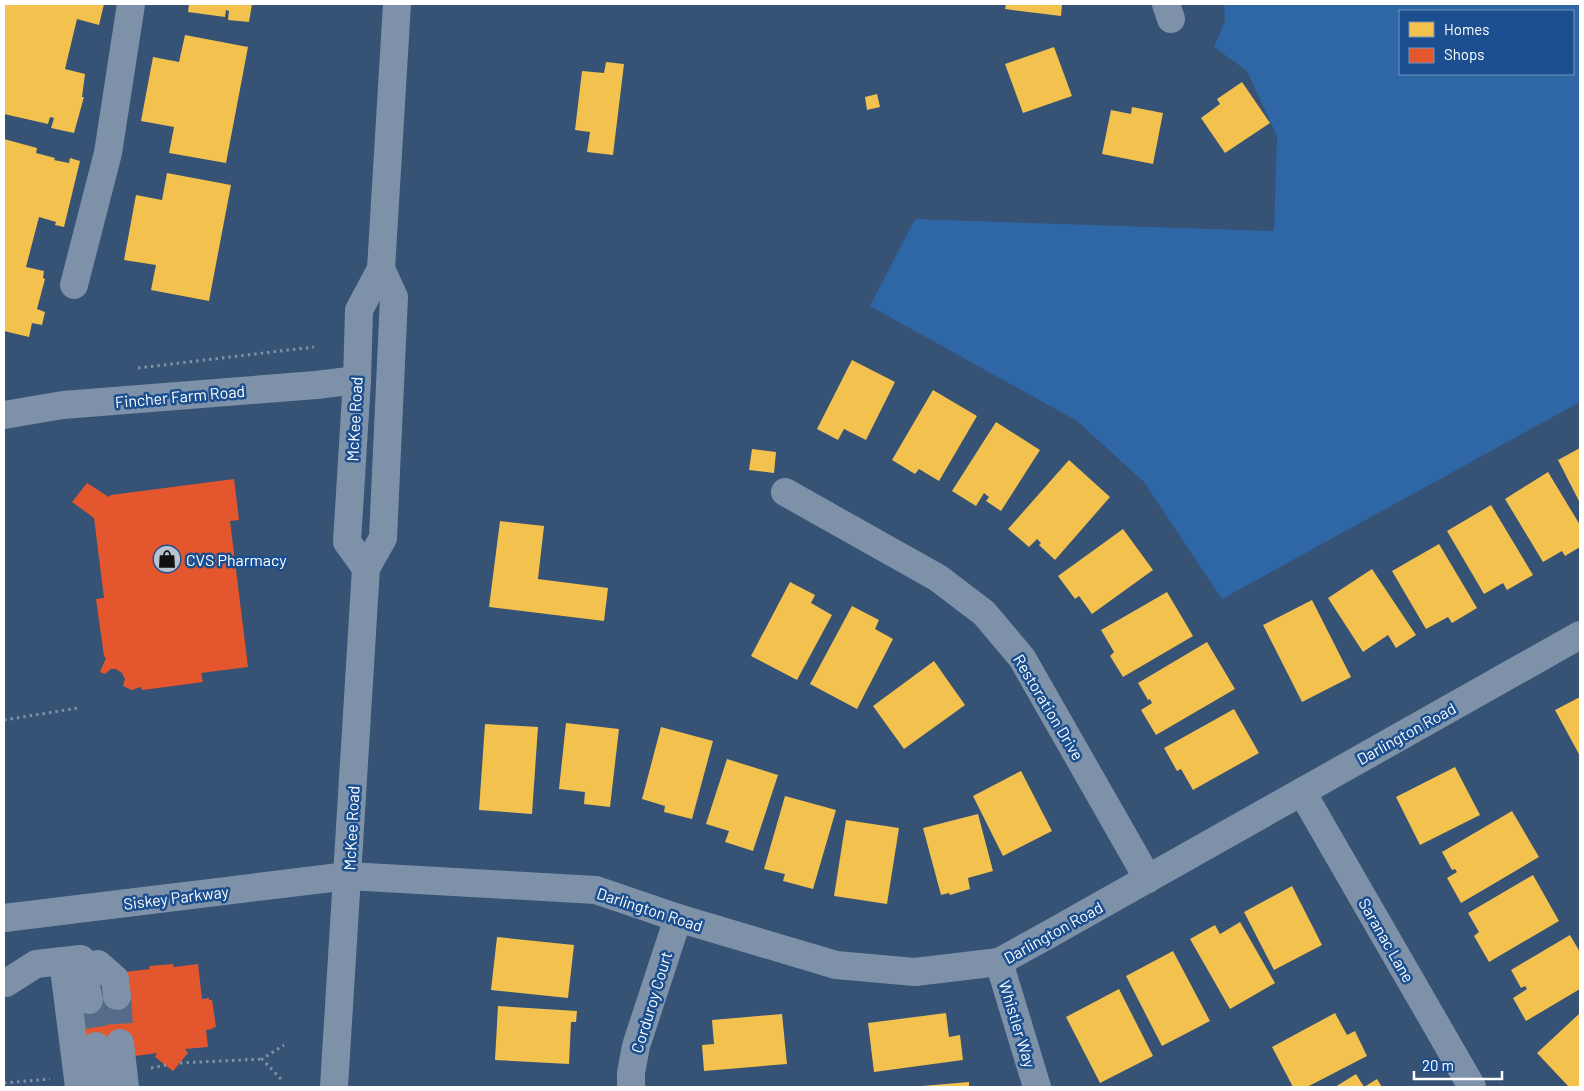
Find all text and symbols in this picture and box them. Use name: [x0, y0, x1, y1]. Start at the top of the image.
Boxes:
legend: [1399, 10, 1574, 75]
text: Homes: [1444, 20, 1489, 38]
text: Shops: [1444, 45, 1484, 63]
street label: McKee Road: [342, 376, 366, 462]
street label: Fincher Farm Road: [114, 381, 246, 411]
shop icon: CVS Pharmacy: [152, 544, 182, 574]
place label: CVS Pharmacy: [186, 550, 287, 569]
street label: Restoration Drive: [1010, 651, 1088, 763]
street label: Darlington Road: [1353, 698, 1459, 768]
street label: McKee Road: [339, 785, 363, 871]
street label: Siskey Parkway: [122, 881, 230, 913]
street label: Darlington Road: [595, 883, 705, 935]
street label: Saranac Lane: [1355, 895, 1419, 985]
street label: Darlington Road: [1000, 897, 1106, 967]
street label: Corduroy Court: [627, 949, 675, 1055]
street label: Whistler Way: [996, 978, 1040, 1071]
scale bar: [1414, 1048, 1502, 1080]
text: 20 m: [1422, 1056, 1454, 1074]

